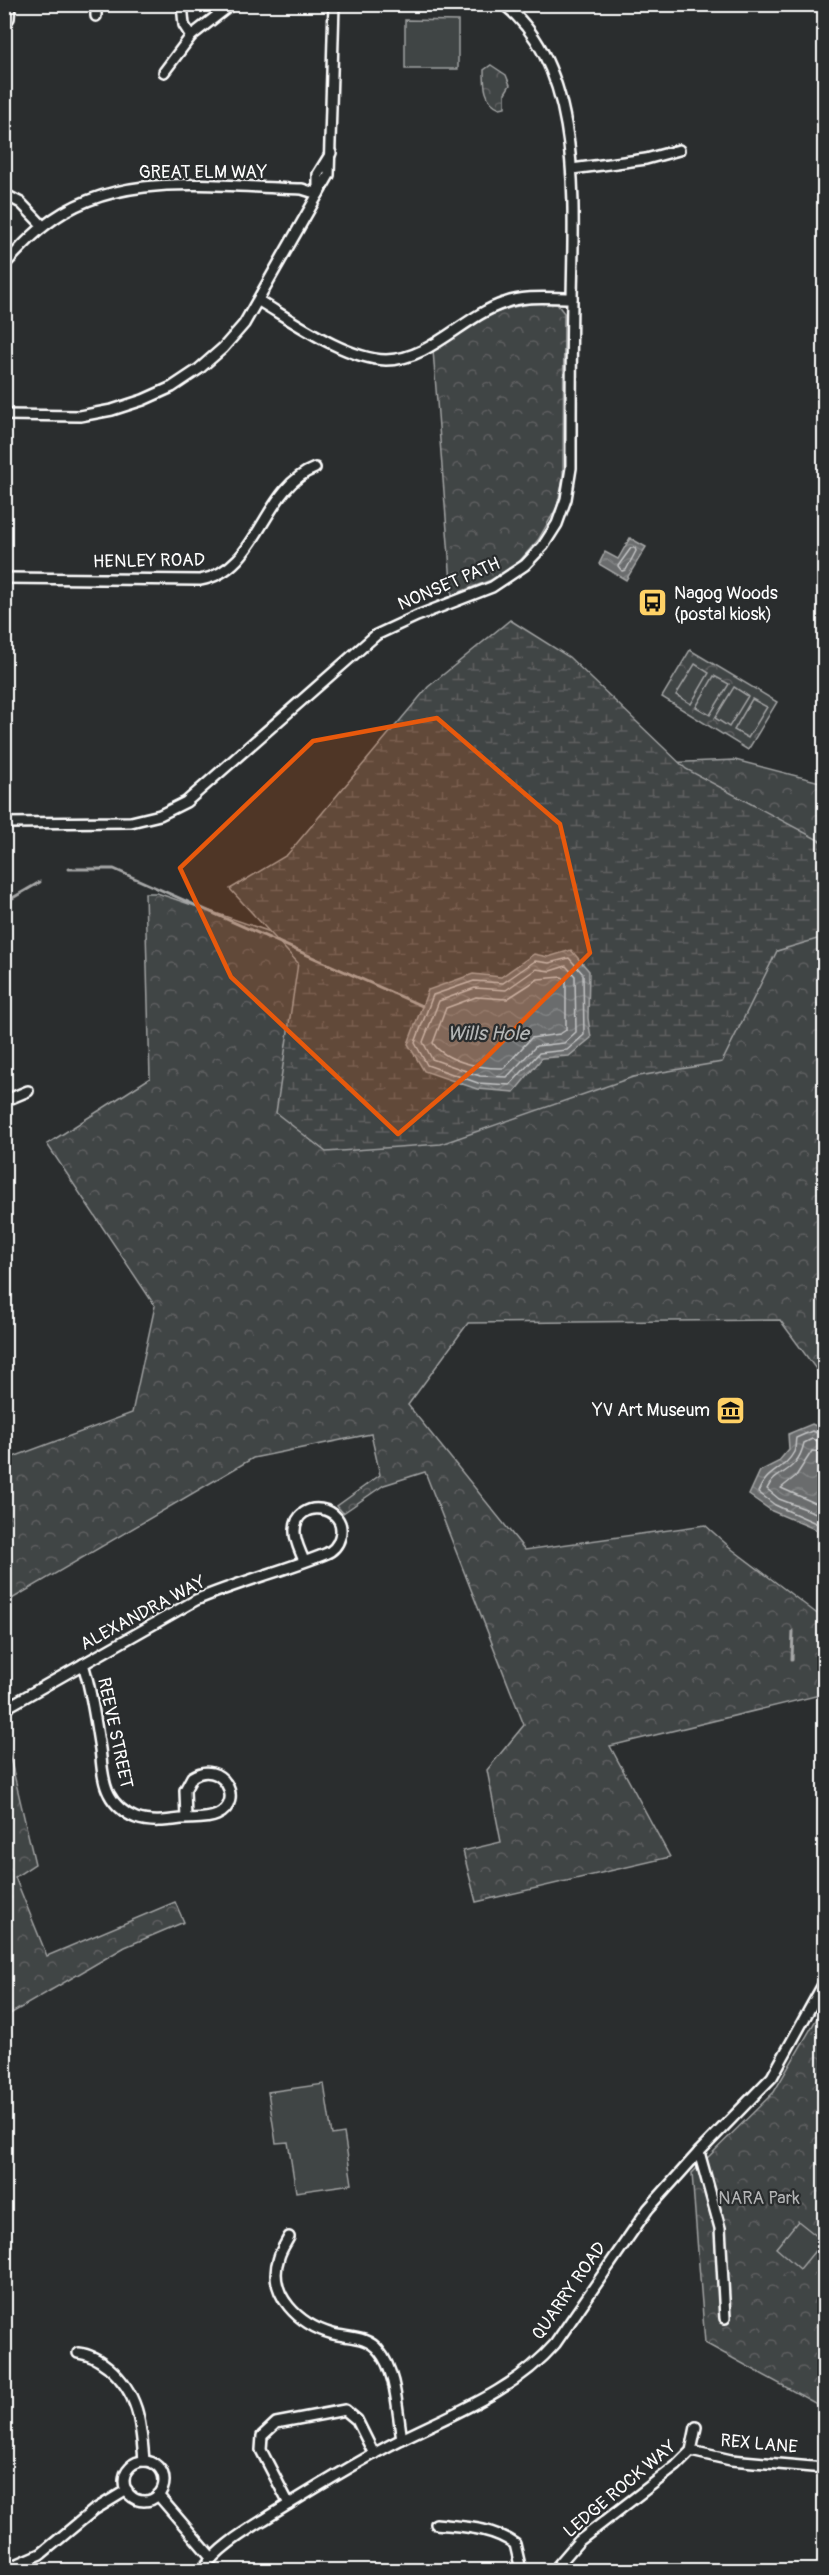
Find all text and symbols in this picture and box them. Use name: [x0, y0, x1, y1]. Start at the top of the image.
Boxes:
street label: GREAT ELM WAY: [139, 161, 268, 184]
street label: HENLEY ROAD: [93, 549, 205, 573]
street label: NONSET PATH: [394, 552, 504, 616]
place label: Nagog Woods (postal kiosk): [674, 582, 778, 626]
bus stop icon: Nagog Woods (postal kiosk): [637, 587, 669, 619]
water label: Wills Hole: [447, 1021, 531, 1046]
museum icon: YV Art Museum: [715, 1394, 747, 1426]
place label: YV Art Museum: [591, 1399, 710, 1422]
street label: ALEXANDRA WAY: [76, 1570, 210, 1656]
street label: REEVE STREET: [92, 1675, 138, 1791]
park label: NARA Park: [718, 2187, 800, 2210]
street label: QUARRY ROAD: [527, 2237, 611, 2345]
street label: REX LANE: [720, 2429, 798, 2459]
street label: LEDGE ROCK WAY: [559, 2435, 681, 2543]

